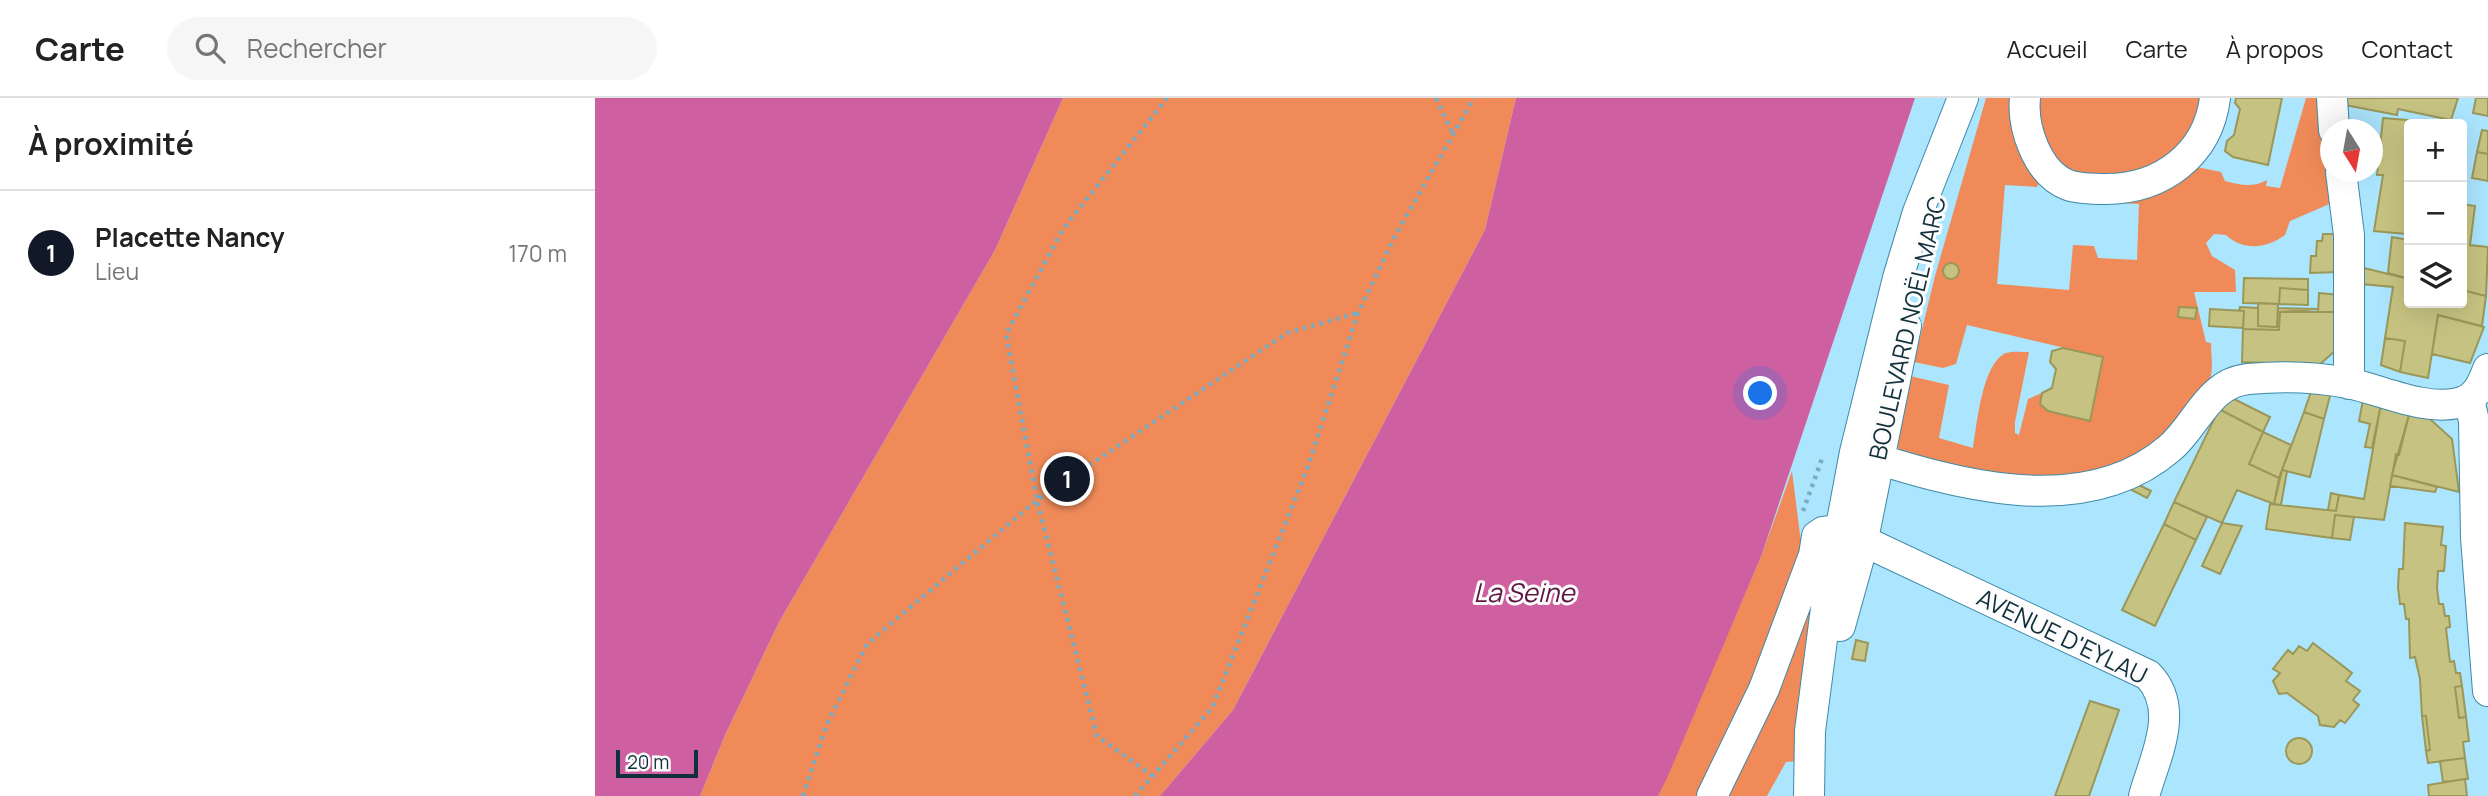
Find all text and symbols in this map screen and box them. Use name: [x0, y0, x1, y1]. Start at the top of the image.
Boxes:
search box: [167, 17, 657, 80]
text: Carte: [35, 26, 125, 71]
icon: search: [191, 29, 229, 67]
text: Rechercher: [247, 30, 387, 66]
text: Accueil: [2007, 32, 2087, 65]
text: Carte: [2125, 32, 2188, 65]
text: À propos: [2226, 32, 2324, 65]
text: Contact: [2362, 32, 2453, 65]
north arrow: [2320, 119, 2383, 182]
map controls: [2404, 119, 2467, 308]
button: +: [2404, 119, 2467, 182]
text: À proximité: [28, 123, 194, 164]
button: −: [2404, 182, 2467, 245]
street label: BOULEVARD NOËL MARC: [1860, 193, 1953, 463]
text: Placette Nancy: [95, 219, 285, 255]
text: 1: [46, 237, 56, 269]
text: 170 m: [508, 237, 567, 269]
button: layers: [2404, 245, 2467, 308]
text: Lieu: [95, 255, 139, 287]
your location: [1743, 376, 1777, 410]
pin: 1: [1044, 453, 1090, 505]
water label: La Seine: [1474, 574, 1576, 610]
street label: AVENUE D'EYLAU: [1972, 580, 2153, 691]
scale bar: [616, 747, 698, 779]
text: 20 m: [627, 749, 669, 775]

